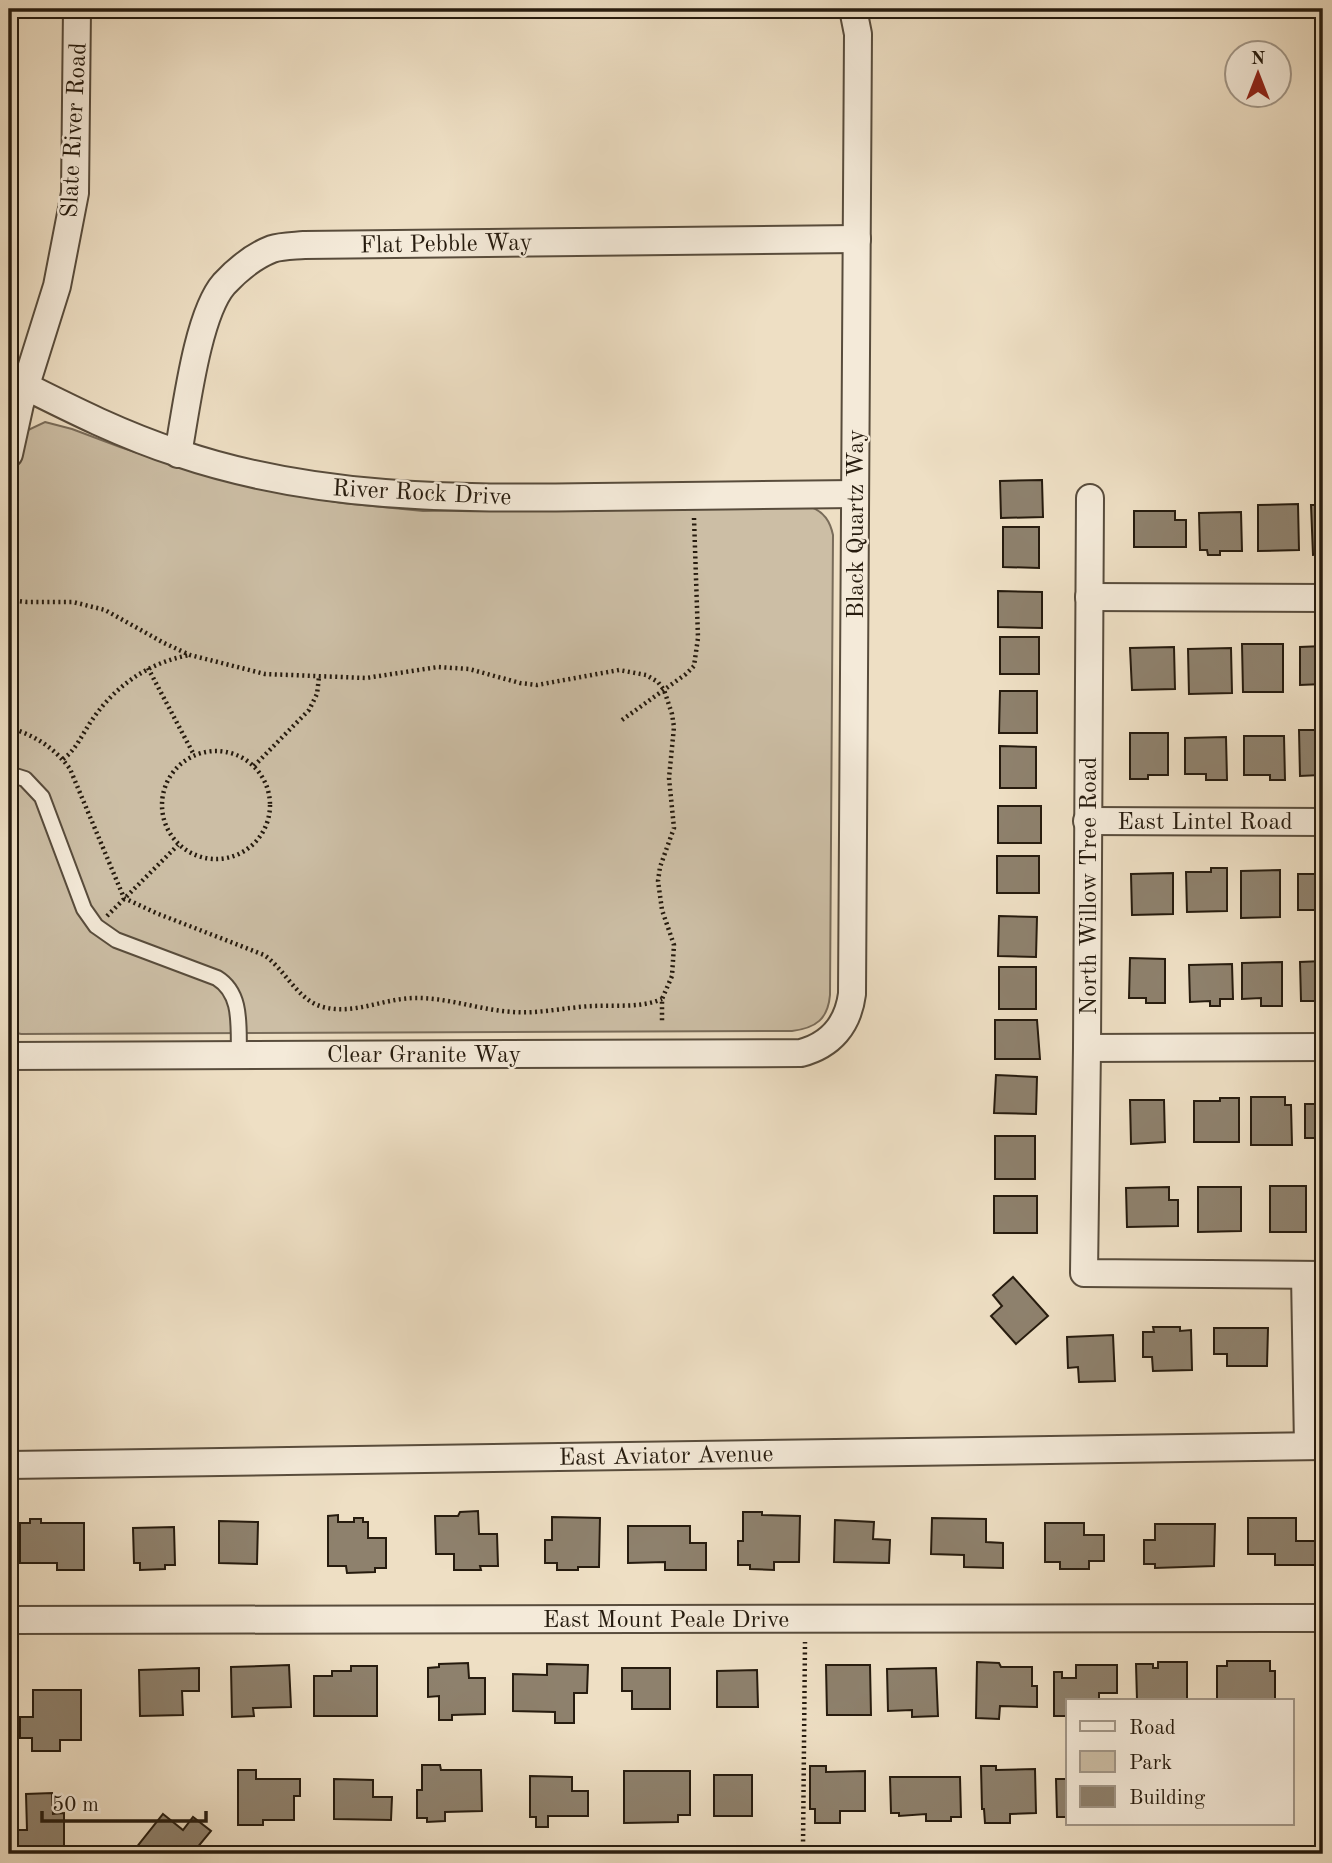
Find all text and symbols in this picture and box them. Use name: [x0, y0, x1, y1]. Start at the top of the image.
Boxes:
north arrow: [1224, 38, 1294, 108]
street label: Slate River Road: [58, 42, 92, 218]
text: N: [1251, 50, 1266, 69]
street label: Flat Pebble Way: [360, 231, 533, 259]
street label: Black Quartz Way: [845, 429, 869, 619]
street label: River Rock Drive: [332, 477, 512, 511]
street label: North Willow Tree Road: [1078, 757, 1102, 1015]
street label: East Lintel Road: [1117, 811, 1293, 835]
street label: Clear Granite Way: [327, 1044, 522, 1068]
street label: East Aviator Avenue: [558, 1443, 774, 1471]
street label: East Mount Peale Drive: [543, 1609, 789, 1633]
legend: [1066, 1699, 1294, 1825]
text: Road: [1129, 1718, 1176, 1739]
text: Park: [1129, 1753, 1172, 1774]
scale bar: [42, 1779, 206, 1823]
text: Building: [1129, 1788, 1206, 1809]
text: 50 m: [52, 1795, 99, 1816]

